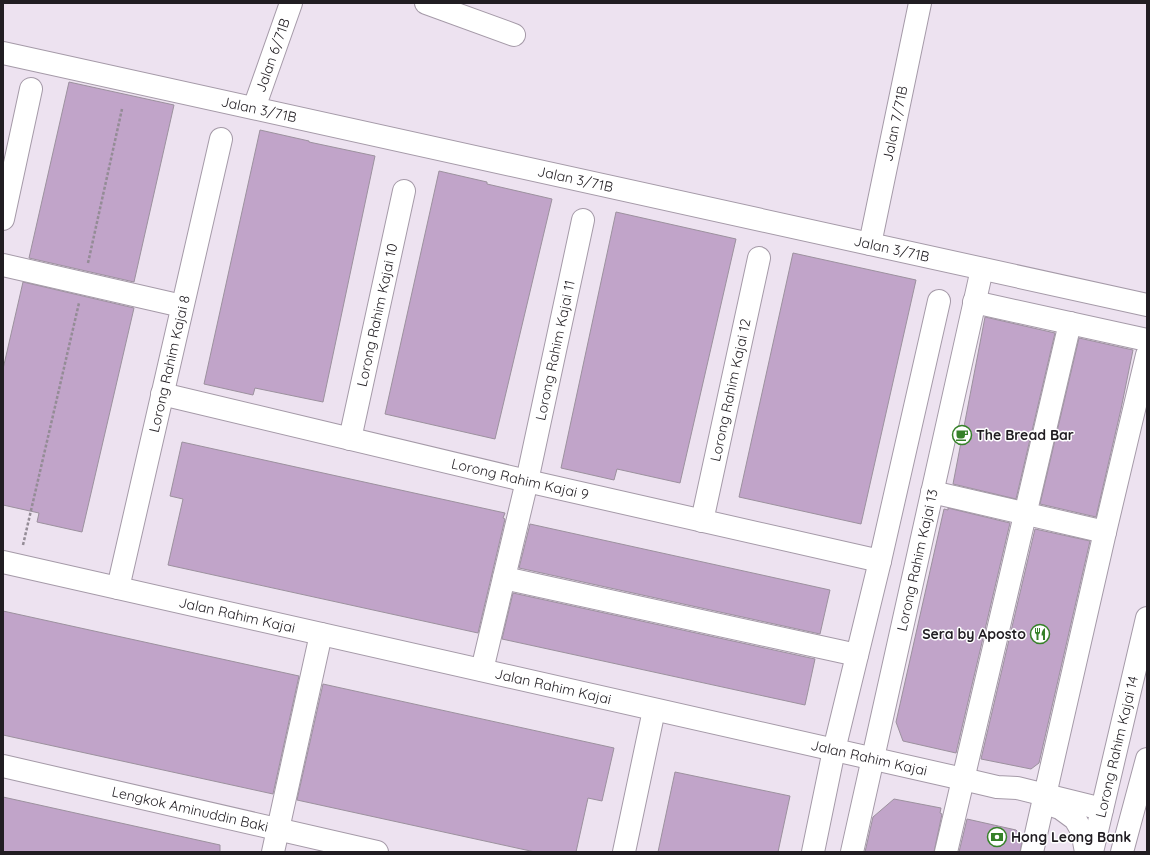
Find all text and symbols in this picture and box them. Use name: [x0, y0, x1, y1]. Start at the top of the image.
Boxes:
street label: Jalan 6/71B: [251, 16, 294, 95]
street label: Jalan 7/71B: [878, 84, 912, 163]
street label: Jalan 3/71B: [219, 92, 298, 126]
street label: Jalan 3/71B: [536, 162, 615, 196]
street label: Jalan 3/71B: [852, 232, 931, 266]
street label: Lorong Rahim Kajai 10: [353, 242, 401, 388]
street label: Lorong Rahim Kajai 11: [531, 278, 579, 422]
street label: Lorong Rahim Kajai 8: [145, 293, 194, 434]
street label: Lorong Rahim Kajai 12: [706, 317, 755, 463]
cafe icon: The Bread Bar: [951, 424, 973, 446]
place label: The Bread Bar: [976, 426, 1074, 444]
street label: Lorong Rahim Kajai 9: [450, 454, 591, 504]
street label: Lorong Rahim Kajai 13: [892, 487, 942, 633]
street label: Jalan Rahim Kajai: [177, 593, 297, 637]
restaurant icon: Sera by Aposto: [1029, 623, 1051, 645]
place label: Sera by Aposto: [922, 625, 1026, 643]
street label: Jalan Rahim Kajai: [493, 664, 613, 708]
street label: Lorong Rahim Kajai 14: [1091, 674, 1142, 820]
street label: Jalan Rahim Kajai: [809, 736, 929, 780]
street label: Lengkok Aminuddin Baki: [110, 782, 270, 836]
bank icon: Hong Leong Bank: [986, 826, 1008, 848]
place label: Hong Leong Bank: [1011, 828, 1131, 846]

